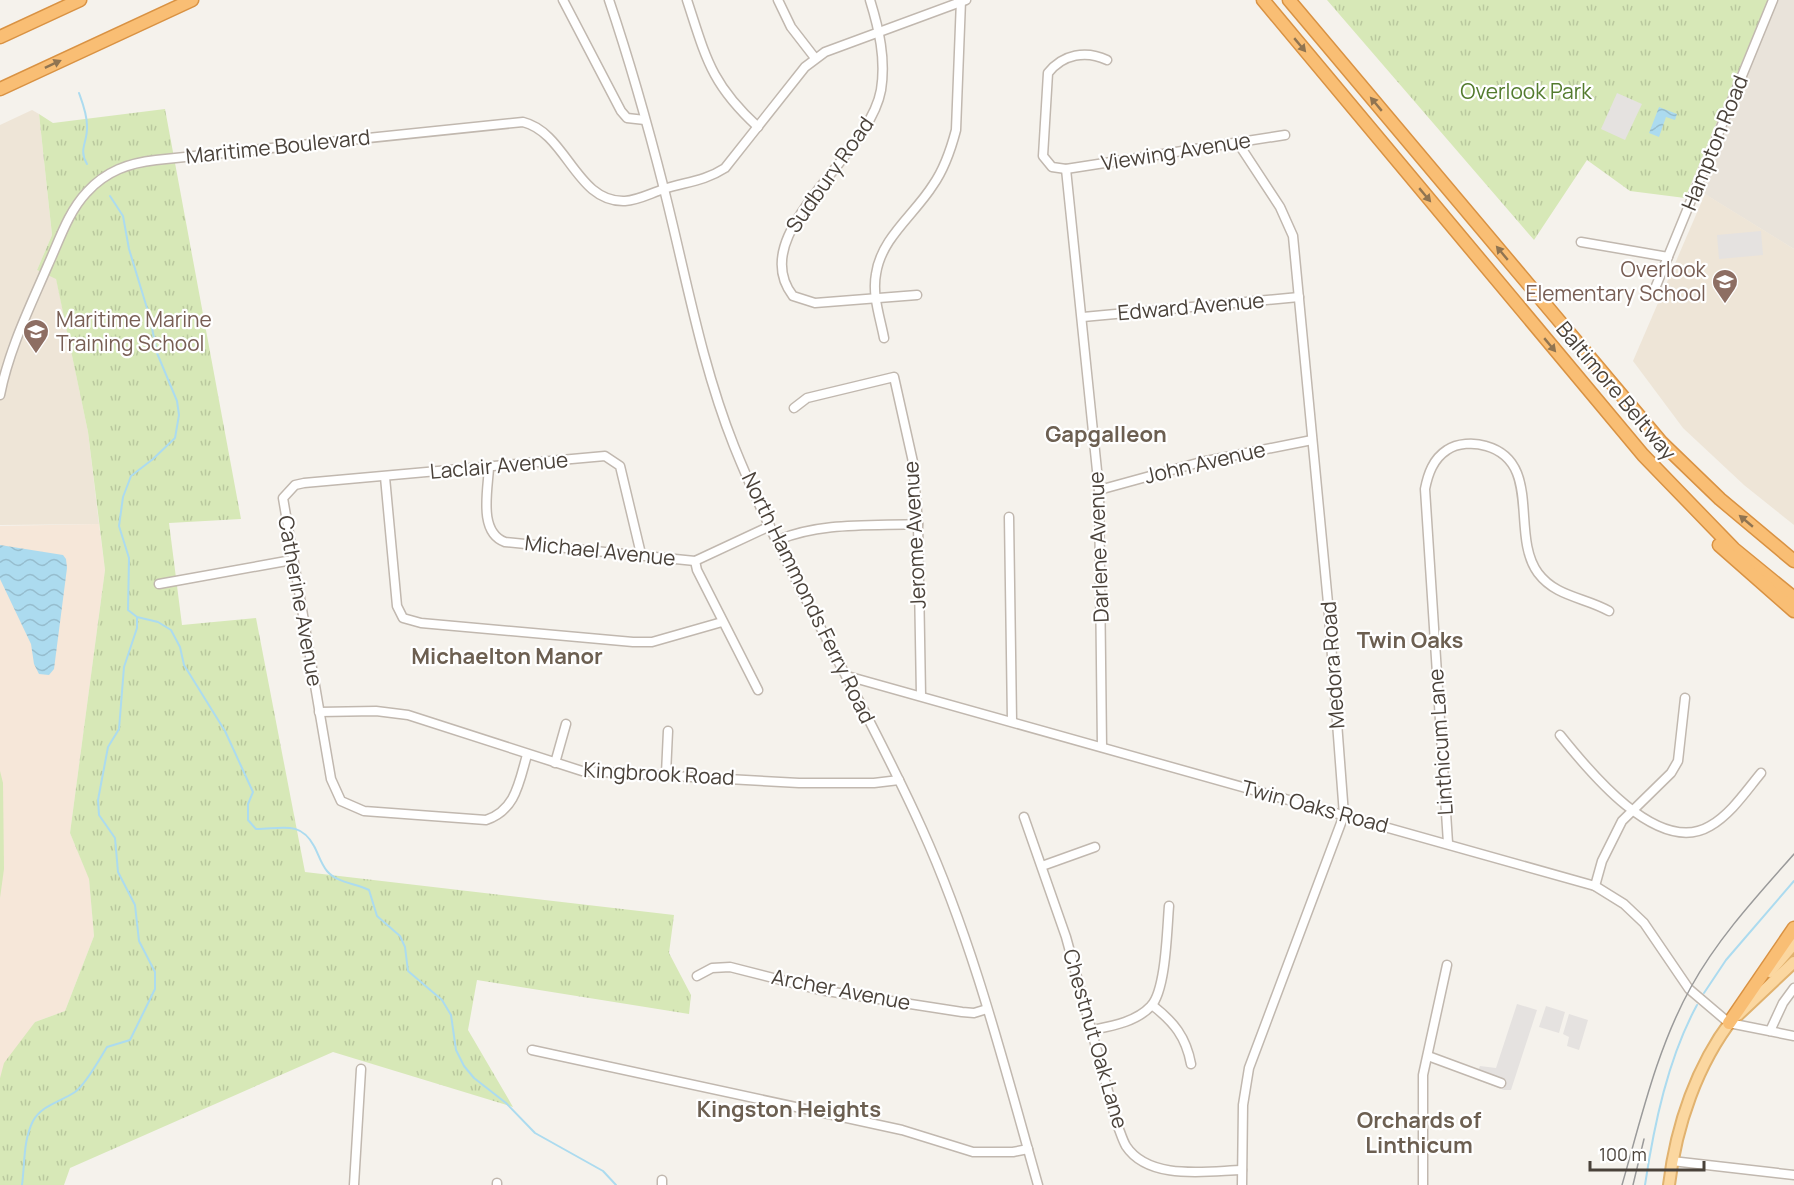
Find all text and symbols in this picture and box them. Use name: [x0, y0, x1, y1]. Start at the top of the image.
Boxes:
one-way arrow: [1294, 37, 1307, 53]
one-way arrow: [45, 60, 62, 69]
street label: Hampton Road: [1674, 71, 1754, 214]
park label: Overlook Park: [1460, 77, 1592, 105]
one-way arrow: [1370, 97, 1383, 112]
street label: Sudbury Road: [779, 111, 879, 238]
street label: Maritime Boulevard: [184, 122, 372, 170]
street label: Viewing Avenue: [1099, 125, 1253, 177]
one-way arrow: [1418, 187, 1431, 202]
one-way arrow: [1495, 245, 1508, 261]
place label: Overlook Elementary School: [1525, 255, 1707, 307]
school or university icon: Overlook Elementary School: [1710, 267, 1740, 305]
street label: Edward Avenue: [1116, 286, 1266, 326]
place label: Maritime Marine Training School: [56, 305, 212, 357]
street label: Baltimore Beltway: [1551, 315, 1683, 466]
school or university icon: Maritime Marine Training School: [21, 317, 51, 355]
one-way arrow: [1543, 337, 1556, 352]
district label: Gapgalleon: [1045, 419, 1167, 449]
street label: John Avenue: [1142, 435, 1268, 490]
street label: Laclair Avenue: [429, 445, 569, 485]
street label: Jerome Avenue: [896, 460, 932, 610]
street label: North Hammonds Ferry Road: [736, 467, 882, 728]
street label: Darlene Avenue: [1081, 471, 1115, 623]
street label: Catherine Avenue: [272, 513, 330, 688]
one-way arrow: [1738, 515, 1754, 528]
street label: Michael Avenue: [523, 528, 677, 572]
street label: Medora Road: [1314, 600, 1350, 730]
district label: Twin Oaks: [1357, 625, 1463, 655]
district label: Michaelton Manor: [411, 641, 603, 671]
street label: Linthicum Lane: [1421, 668, 1459, 816]
street label: Kingbrook Road: [583, 755, 735, 791]
street label: Twin Oaks Road: [1239, 773, 1392, 839]
street label: Chestnut Oak Lane: [1057, 946, 1135, 1132]
street label: Archer Avenue: [769, 962, 913, 1016]
district label: Kingston Heights: [697, 1094, 881, 1124]
district label: Orchards of Linthicum: [1357, 1105, 1482, 1160]
scale bar: [1590, 1134, 1704, 1172]
text: 100 m: [1599, 1142, 1647, 1166]

